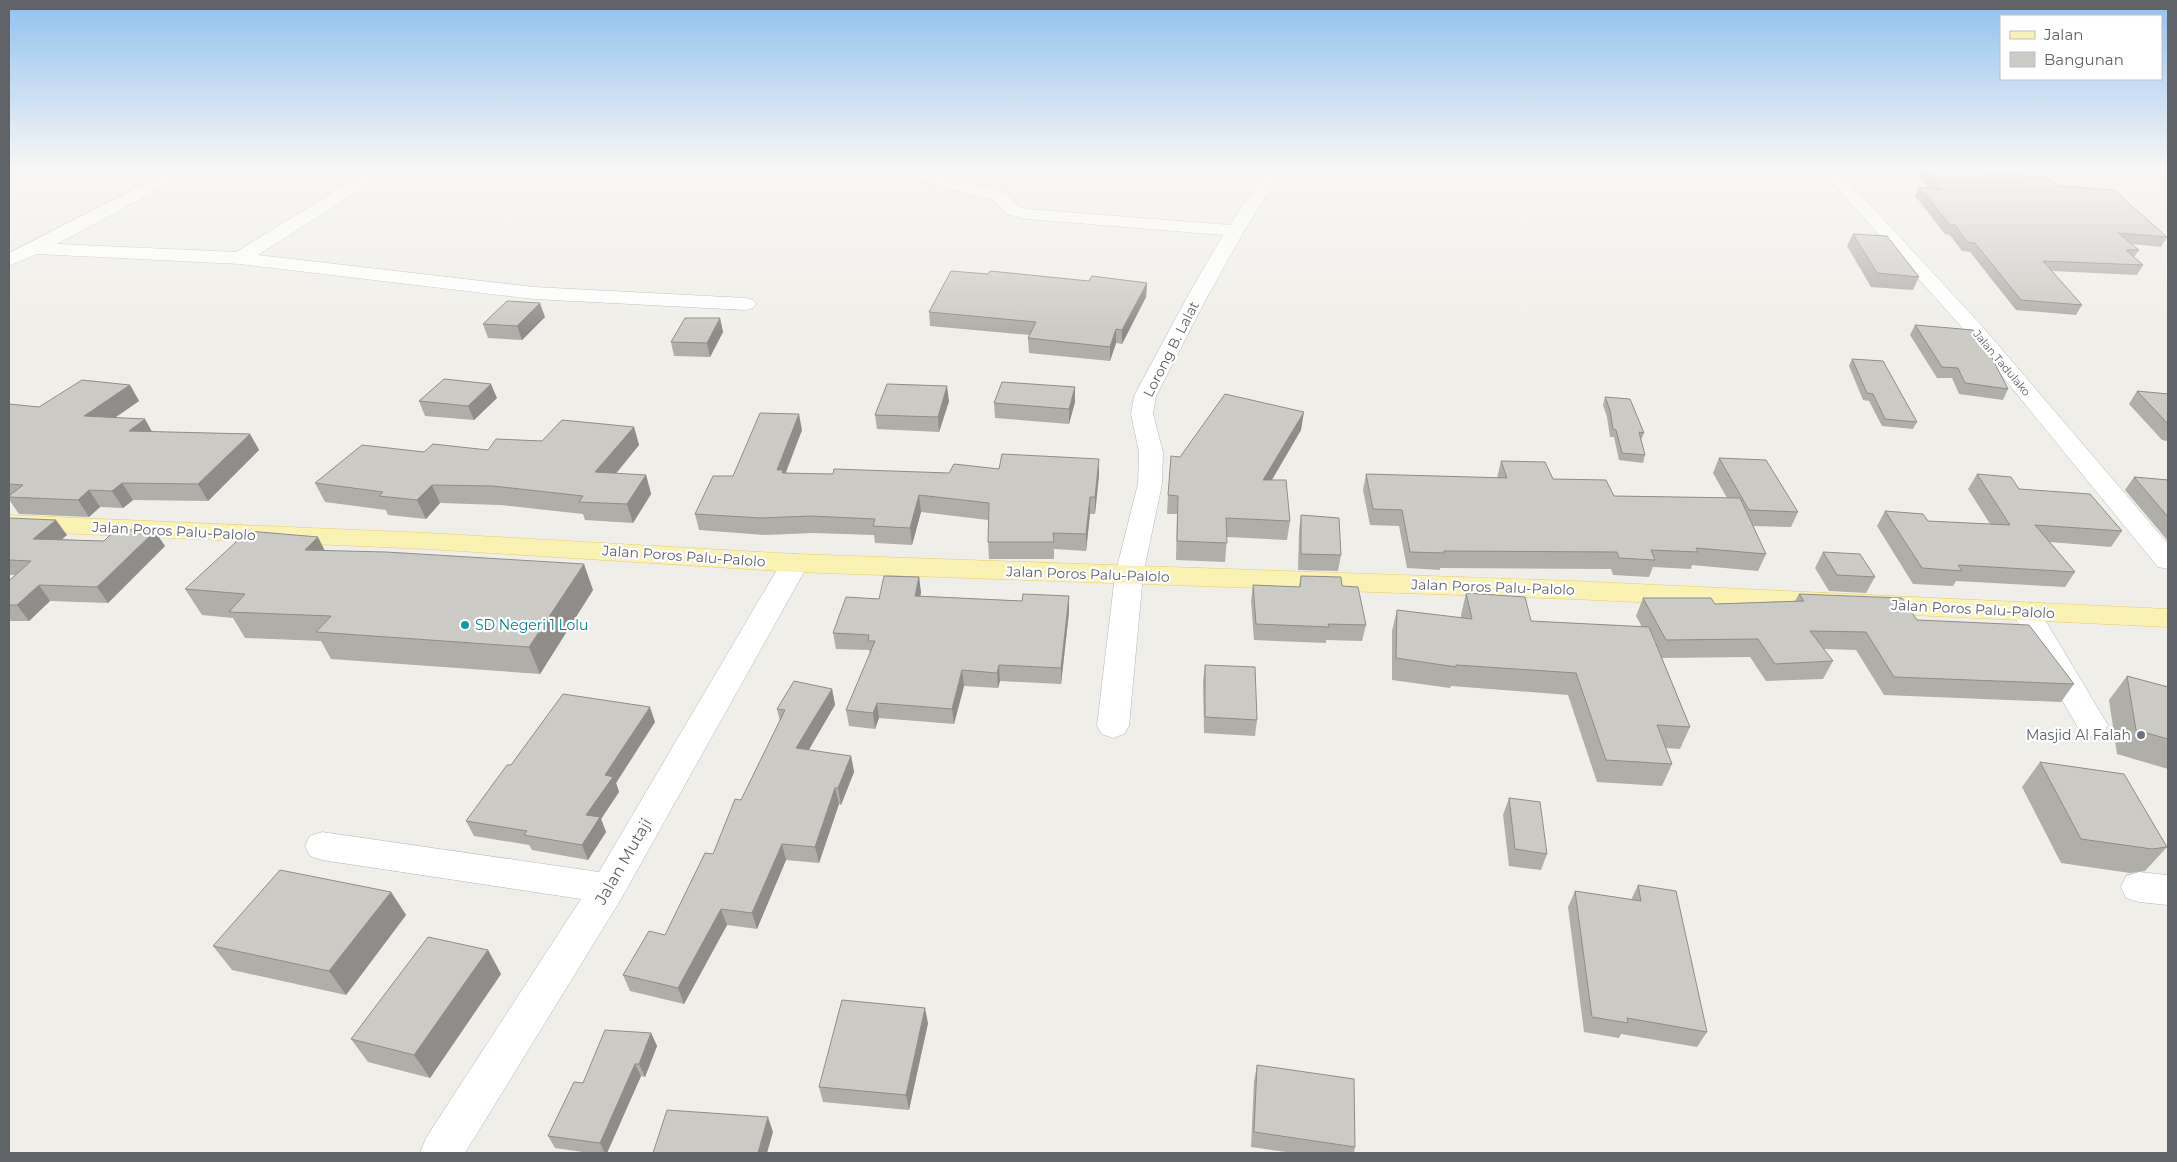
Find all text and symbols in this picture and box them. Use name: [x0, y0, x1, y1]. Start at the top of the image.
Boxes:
legend: [2000, 15, 2162, 80]
text: Jalan: [2043, 25, 2083, 44]
text: Bangunan: [2044, 50, 2124, 69]
street label: Lorong B. Lalat: [1139, 298, 1203, 400]
street label: Jalan Tadulako: [1970, 326, 2034, 399]
street label: Jalan Poros Palu-Palolo: [91, 518, 256, 544]
street label: Jalan Poros Palu-Palolo: [601, 541, 766, 571]
street label: Jalan Poros Palu-Palolo: [1005, 562, 1170, 586]
street label: Jalan Poros Palu-Palolo: [1410, 575, 1575, 599]
street label: Jalan Poros Palu-Palolo: [1890, 596, 2055, 622]
place label: SD Negeri 1 Lolu: [475, 616, 588, 634]
marker: SD Negeri 1 Lolu: [459, 619, 471, 631]
place label: Masjid Al Falah: [2026, 726, 2131, 744]
marker: Masjid Al Falah: [2135, 729, 2147, 741]
street label: Jalan Mutaji: [591, 815, 656, 909]

